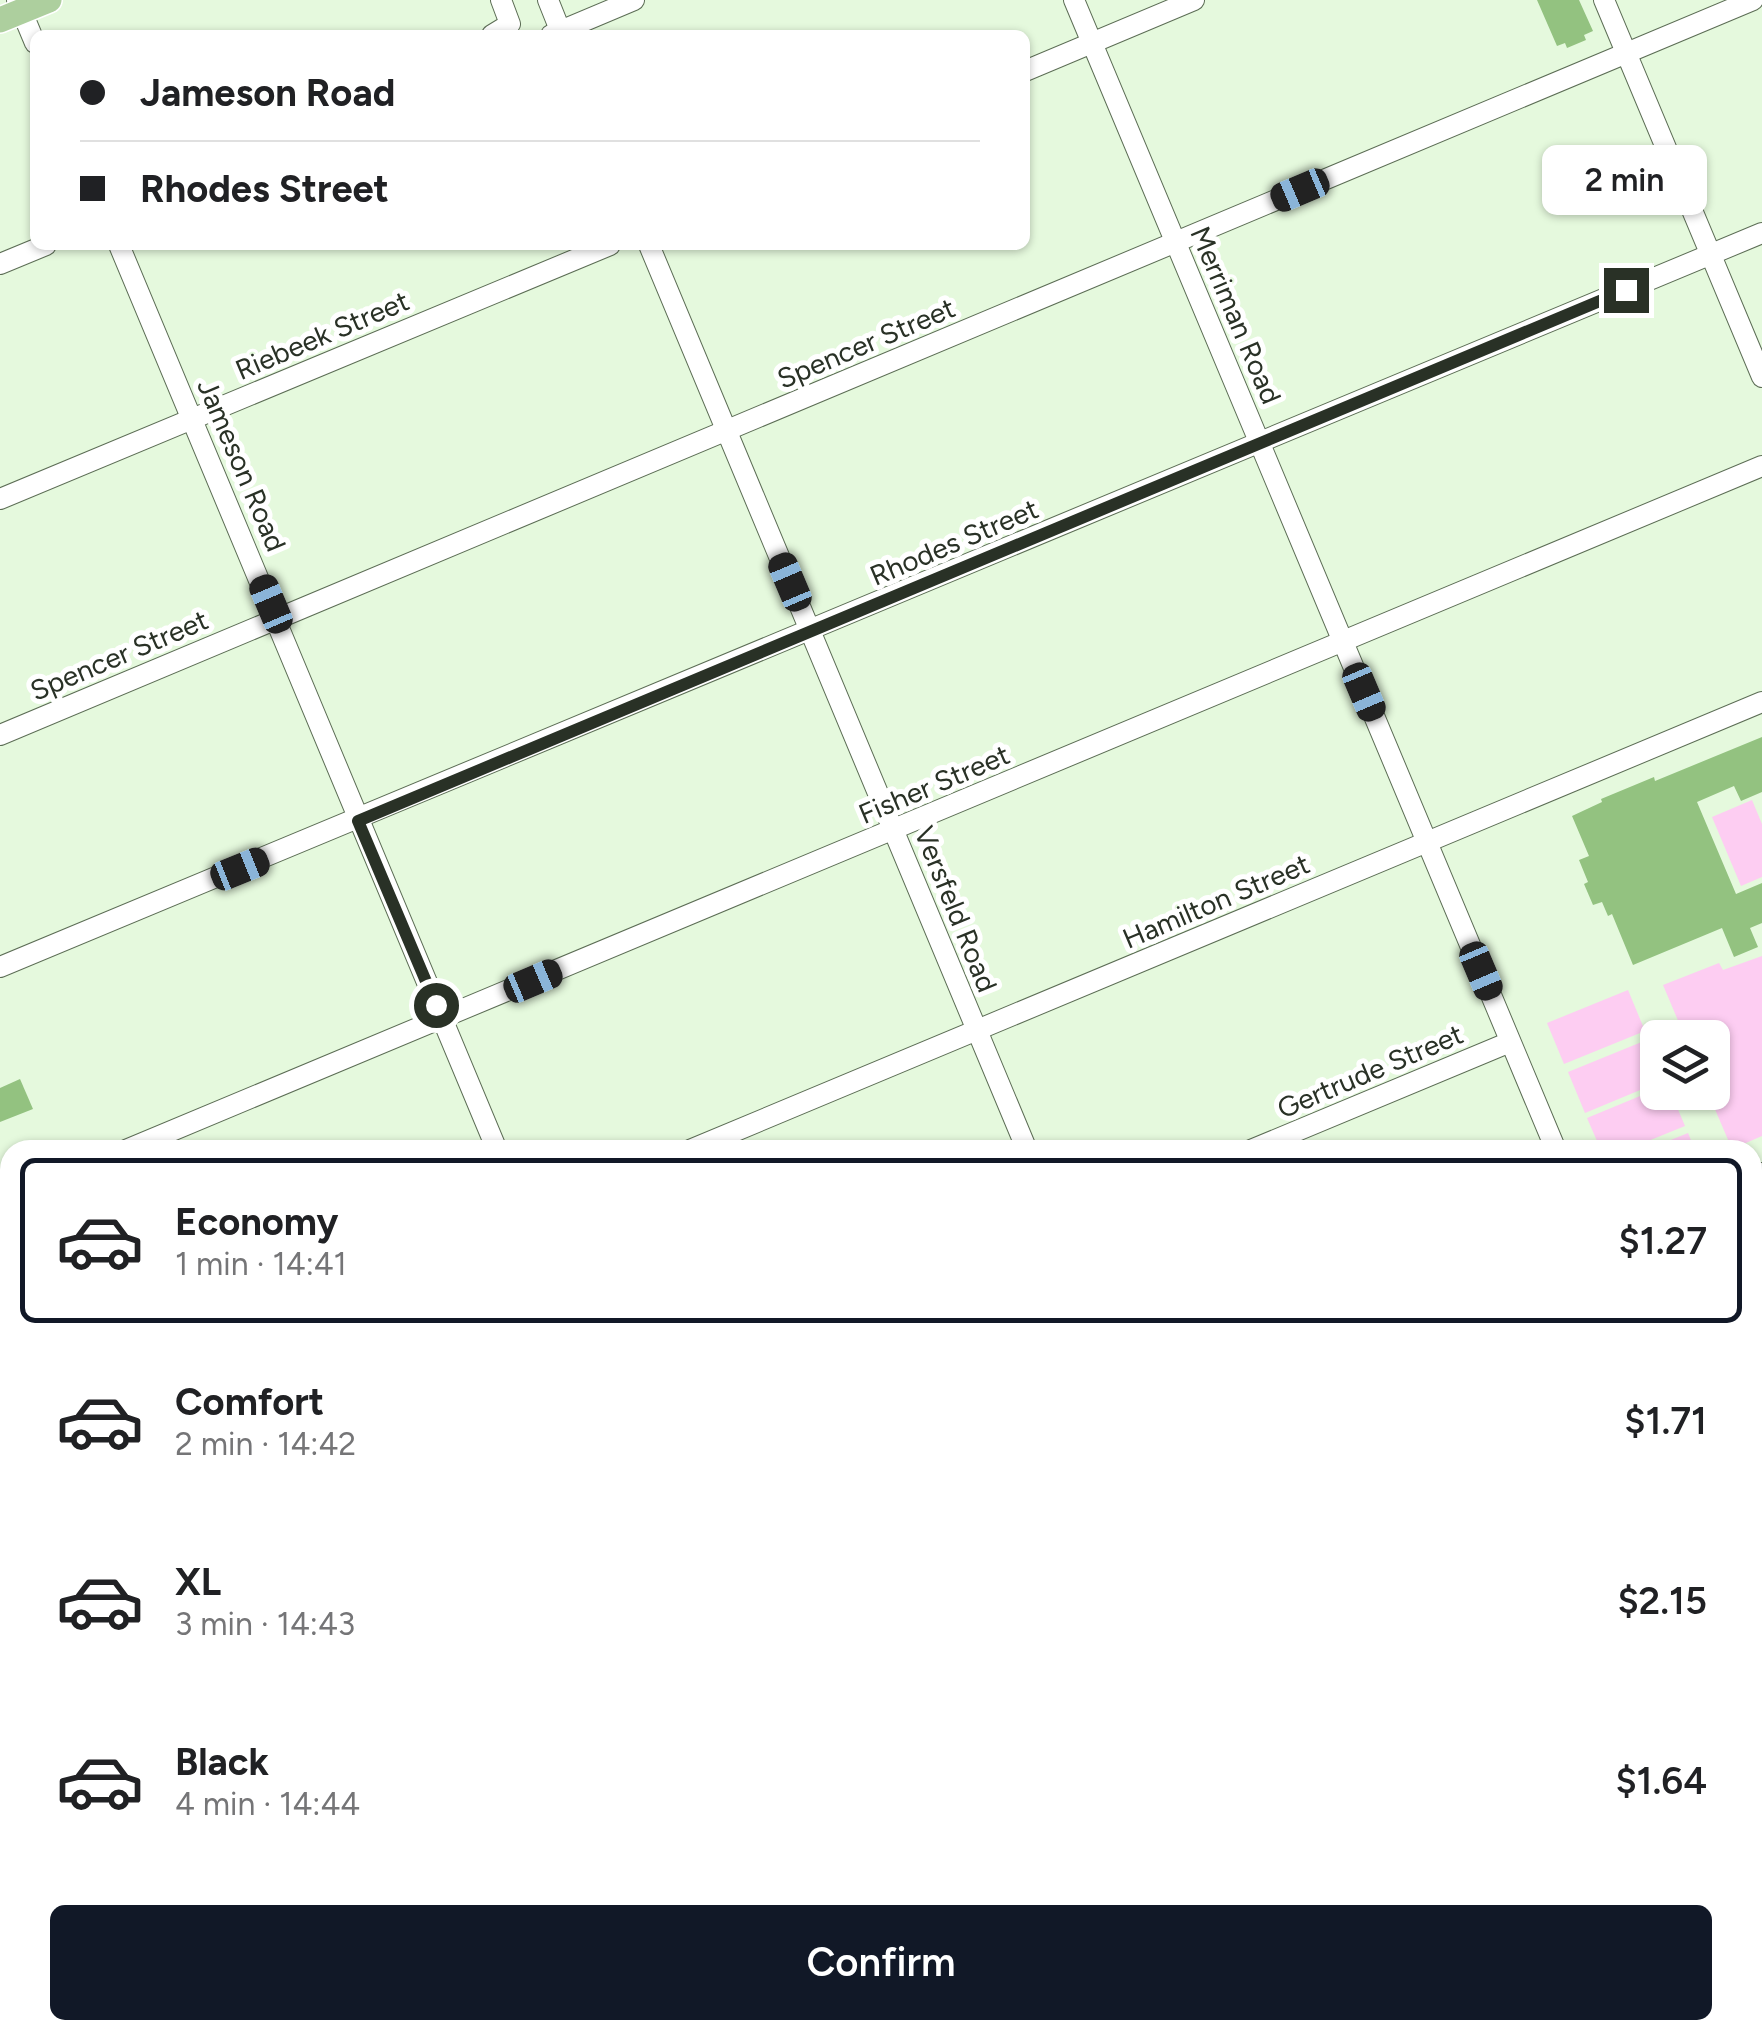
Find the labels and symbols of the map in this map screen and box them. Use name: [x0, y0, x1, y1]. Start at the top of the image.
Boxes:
callout: 2 min: [1544, 145, 1708, 215]
car: [1267, 164, 1333, 216]
street label: Merriman Road: [1183, 221, 1289, 409]
route end: [1604, 268, 1649, 313]
street label: Riebeek Street: [230, 283, 414, 387]
street label: Spencer Street: [772, 290, 960, 396]
street label: Jameson Road: [190, 374, 294, 556]
street label: Rhodes Street: [865, 491, 1043, 593]
car: [764, 549, 816, 615]
car: [245, 571, 297, 637]
street label: Spencer Street: [25, 602, 213, 708]
car: [1338, 659, 1390, 725]
street label: Fisher Street: [854, 737, 1014, 831]
street label: Versfeld Road: [907, 821, 1005, 997]
car: [207, 844, 273, 894]
street label: Hamilton Street: [1118, 846, 1314, 956]
car: [1455, 938, 1507, 1004]
car: [500, 955, 566, 1007]
route start: [414, 983, 459, 1028]
street label: Gertrude Street: [1272, 1017, 1468, 1125]

